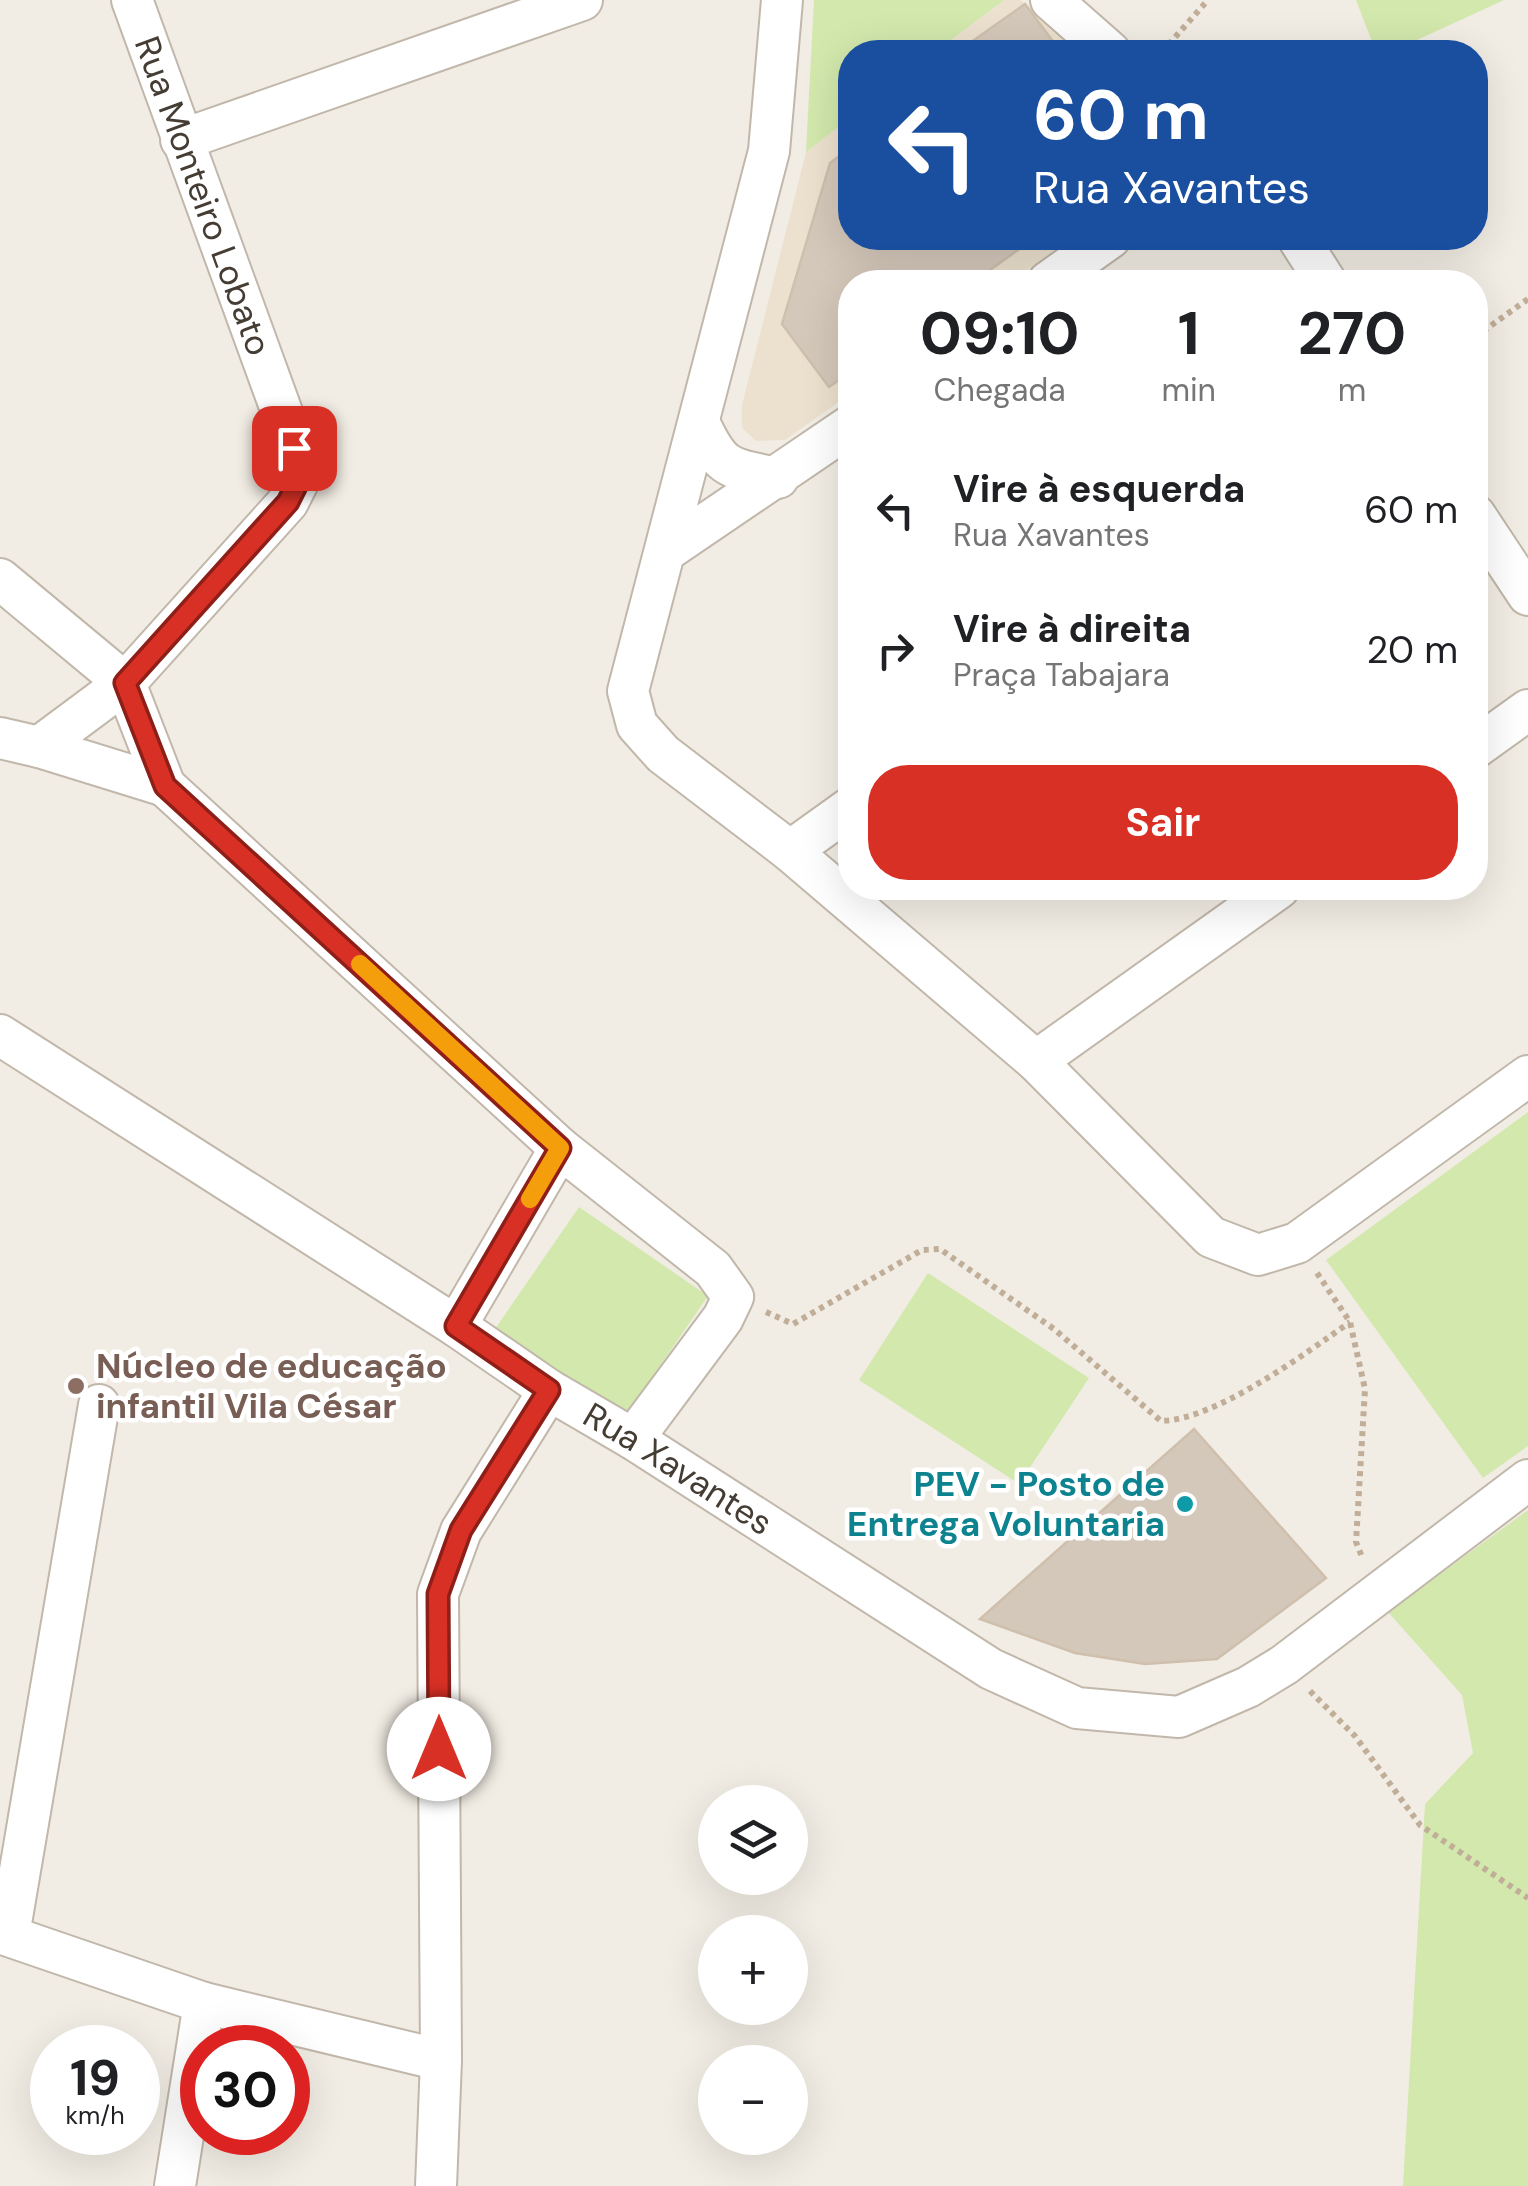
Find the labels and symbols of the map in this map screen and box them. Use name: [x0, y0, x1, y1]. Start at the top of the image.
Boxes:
street label: Rua Monteiro Lobato: [124, 30, 282, 362]
pin: [252, 406, 337, 491]
place label: Núcleo de educação infantil Vila César: [96, 1343, 447, 1429]
marker: Núcleo de educação infantil Vila César: [65, 1375, 87, 1397]
street label: Rua Xavantes: [575, 1392, 781, 1546]
place label: PEV - Posto de Entrega Voluntaria: [847, 1461, 1165, 1547]
marker: PEV - Posto de Entrega Voluntaria: [1174, 1493, 1196, 1515]
position arrow: [387, 1697, 491, 1801]
speed limit sign: 30: [180, 2025, 310, 2155]

